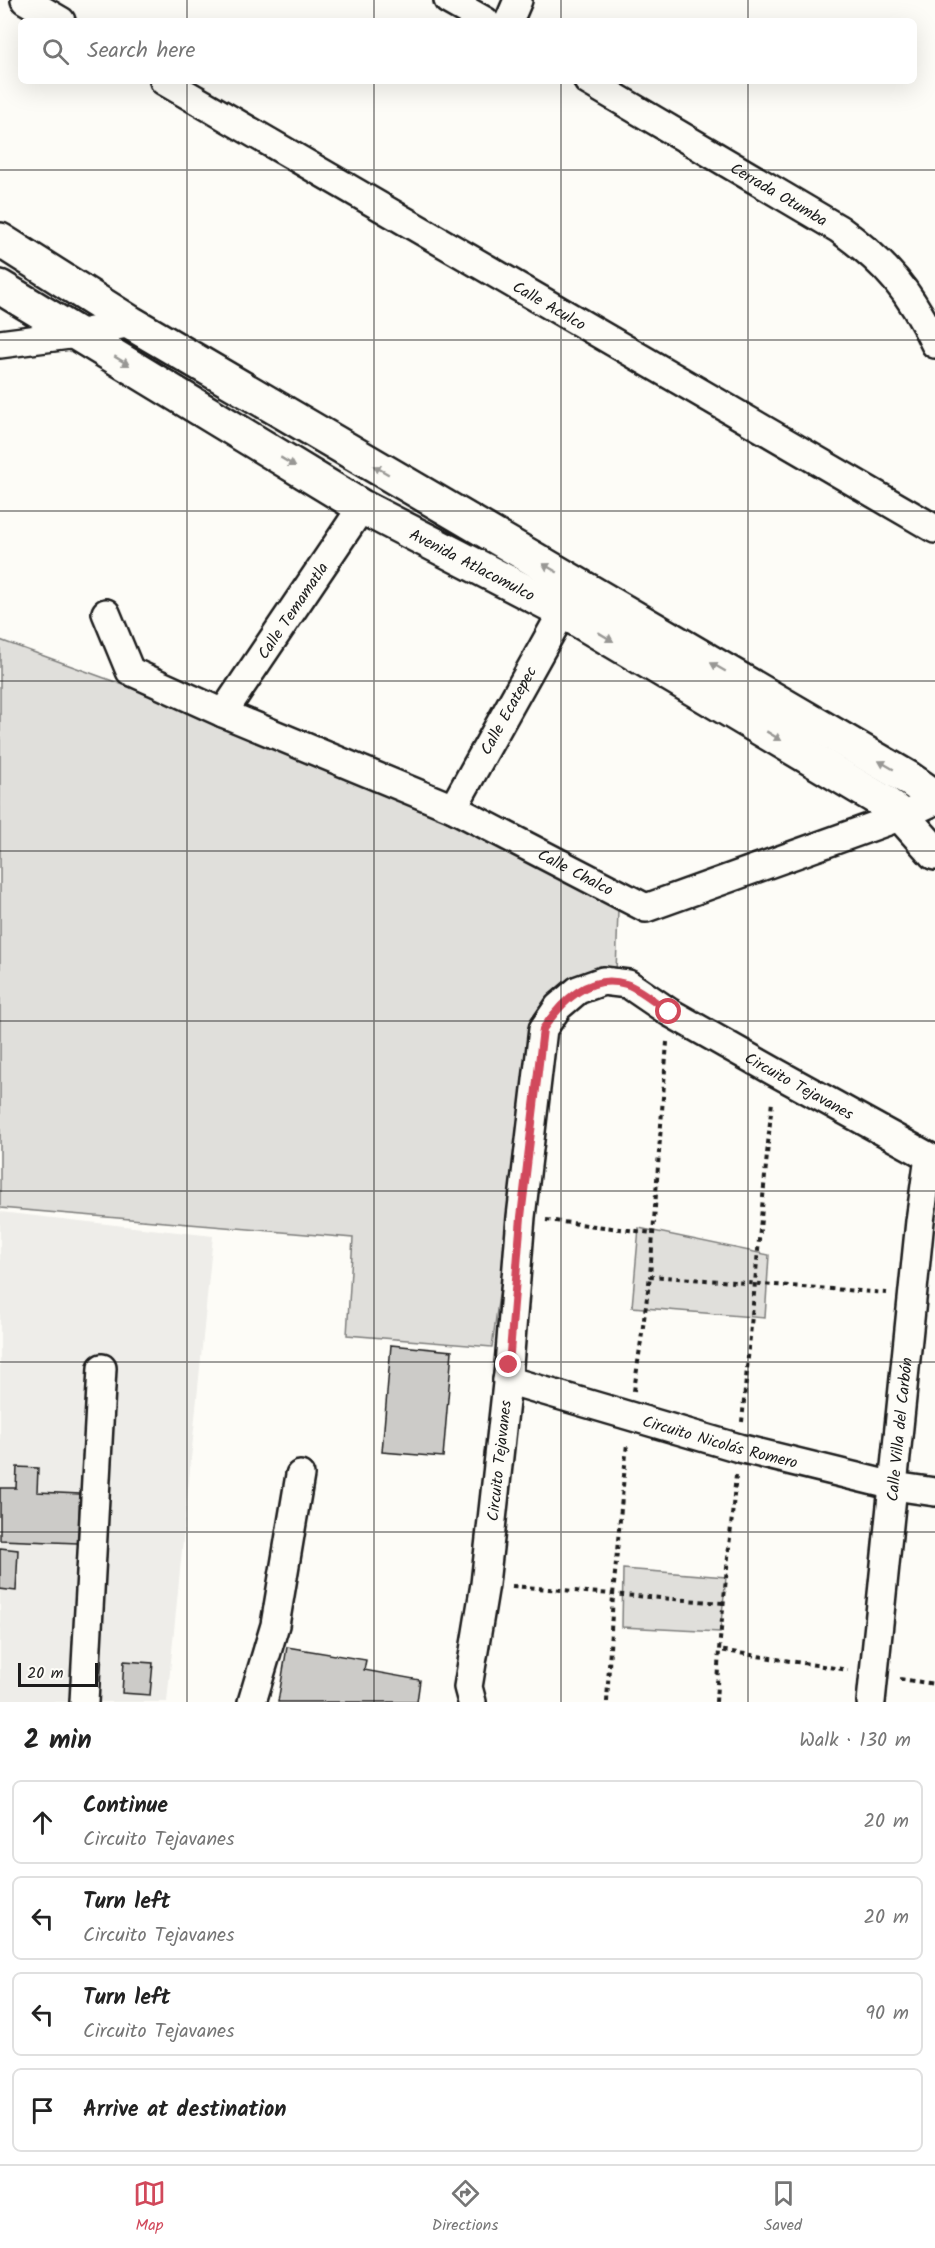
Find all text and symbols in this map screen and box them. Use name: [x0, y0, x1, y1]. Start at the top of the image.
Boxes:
search box: [18, 18, 917, 84]
text: Search here: [87, 34, 195, 69]
icon: search: [39, 35, 72, 68]
street label: Cerrada Otumba: [725, 157, 832, 234]
street label: Calle Aculco: [507, 275, 590, 338]
one-way arrow: [114, 355, 130, 366]
one-way arrow: [280, 457, 296, 468]
one-way arrow: [373, 464, 389, 475]
street label: Avenida Atlacomulco: [405, 523, 539, 608]
street label: Calle Temamatla: [252, 557, 335, 665]
one-way arrow: [541, 563, 558, 573]
one-way arrow: [598, 631, 614, 642]
one-way arrow: [710, 661, 726, 672]
street label: Calle Ecatepec: [474, 662, 544, 760]
one-way arrow: [766, 731, 782, 742]
one-way arrow: [877, 760, 894, 770]
street label: Calle Chalco: [533, 843, 618, 903]
route start: [655, 998, 681, 1024]
street label: Circuito Tejavanes: [740, 1046, 858, 1127]
route end: [495, 1351, 521, 1377]
street label: Calle Villa del Carbón: [880, 1356, 920, 1503]
street label: Circuito Tejavanes: [481, 1399, 519, 1523]
street label: Circuito Nicolás Romero: [639, 1409, 800, 1476]
scale bar: [18, 1660, 98, 1688]
text: 20 m: [27, 1661, 63, 1686]
text: 2 min: [24, 1720, 92, 1762]
text: Walk · 130 m: [799, 1725, 911, 1757]
text: Continue: [83, 1789, 168, 1824]
icon: ahead: [26, 1806, 59, 1839]
text: 20 m: [863, 1806, 909, 1838]
text: Circuito Tejavanes: [83, 1824, 235, 1856]
text: Turn left: [83, 1885, 170, 1920]
icon: left: [26, 1902, 59, 1935]
text: 20 m: [863, 1902, 909, 1934]
text: Circuito Tejavanes: [83, 1920, 235, 1952]
text: Turn left: [83, 1981, 170, 2016]
icon: left: [26, 1998, 59, 2031]
text: 90 m: [865, 1998, 909, 2030]
text: Circuito Tejavanes: [83, 2016, 235, 2048]
text: Arrive at destination: [83, 2093, 286, 2128]
icon: arrive: [26, 2094, 59, 2127]
tab: Map: [133, 2177, 166, 2238]
tab: Directions: [432, 2177, 498, 2238]
tab: Saved: [764, 2177, 802, 2238]

